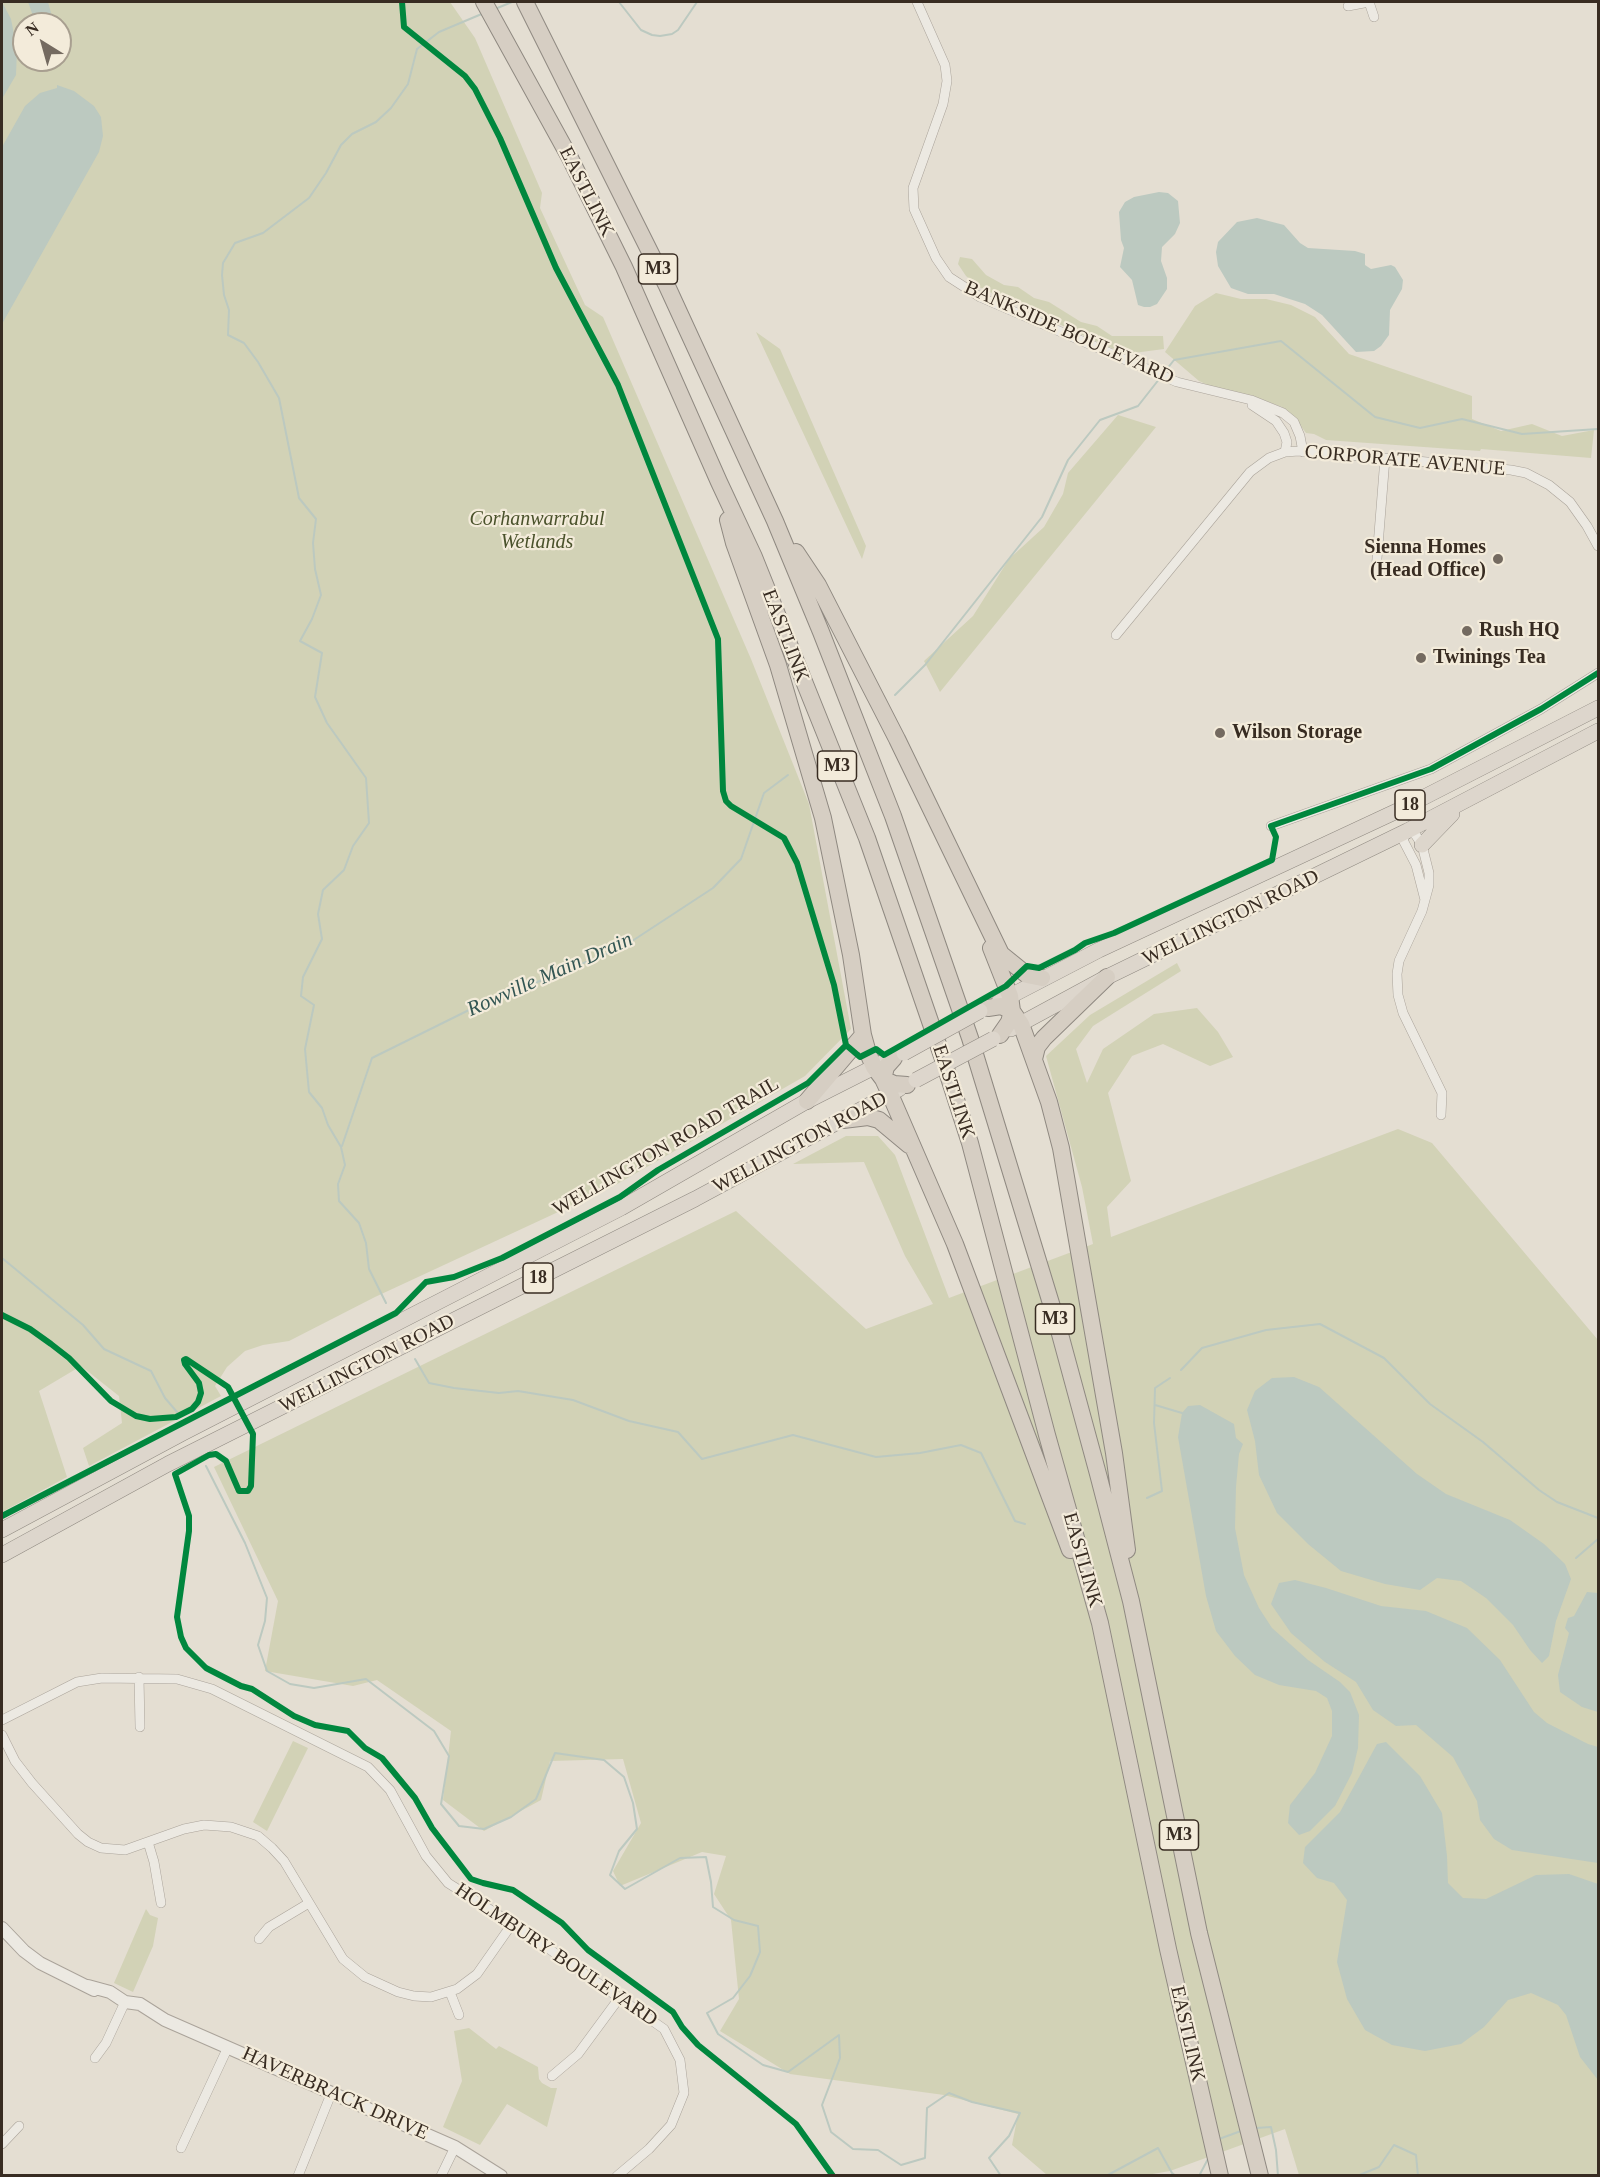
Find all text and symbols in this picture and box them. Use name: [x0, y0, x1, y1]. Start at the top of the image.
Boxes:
north arrow: [12, 12, 72, 72]
text: N: [22, 19, 42, 39]
street label: EASTLINK: [553, 143, 619, 241]
road number: M3: [638, 254, 678, 284]
street label: BANKSIDE BOULEVARD: [960, 276, 1178, 390]
street label: CORPORATE AVENUE: [1304, 440, 1506, 482]
park label: Corhanwarrabul Wetlands: [469, 508, 605, 555]
place label: Sienna Homes (Head Office): [1364, 536, 1486, 583]
marker: Sienna Homes (Head Office): [1491, 552, 1505, 566]
street label: EASTLINK: [756, 586, 814, 686]
place label: Rush HQ: [1479, 619, 1560, 643]
marker: Rush HQ: [1460, 624, 1474, 638]
place label: Twinings Tea: [1433, 646, 1546, 670]
marker: Twinings Tea: [1414, 651, 1428, 665]
place label: Wilson Storage: [1232, 721, 1362, 745]
marker: Wilson Storage: [1213, 726, 1227, 740]
road number: M3: [818, 751, 856, 781]
road number: 18: [1395, 790, 1425, 820]
street label: WELLINGTON ROAD: [1139, 865, 1323, 971]
water label: Rowville Main Drain: [463, 927, 637, 1023]
street label: EASTLINK: [926, 1042, 980, 1142]
street label: WELLINGTON ROAD TRAIL: [549, 1072, 783, 1222]
street label: WELLINGTON ROAD: [709, 1087, 891, 1199]
road number: 18: [523, 1263, 553, 1293]
road number: M3: [1036, 1304, 1074, 1334]
street label: WELLINGTON ROAD: [275, 1309, 459, 1419]
street label: EASTLINK: [1057, 1510, 1107, 1610]
road number: M3: [1160, 1820, 1198, 1850]
street label: HOLMBURY BOULEVARD: [450, 1878, 662, 2032]
street label: EASTLINK: [1164, 1984, 1210, 2084]
street label: HAVERBRACK DRIVE: [238, 2042, 432, 2146]

